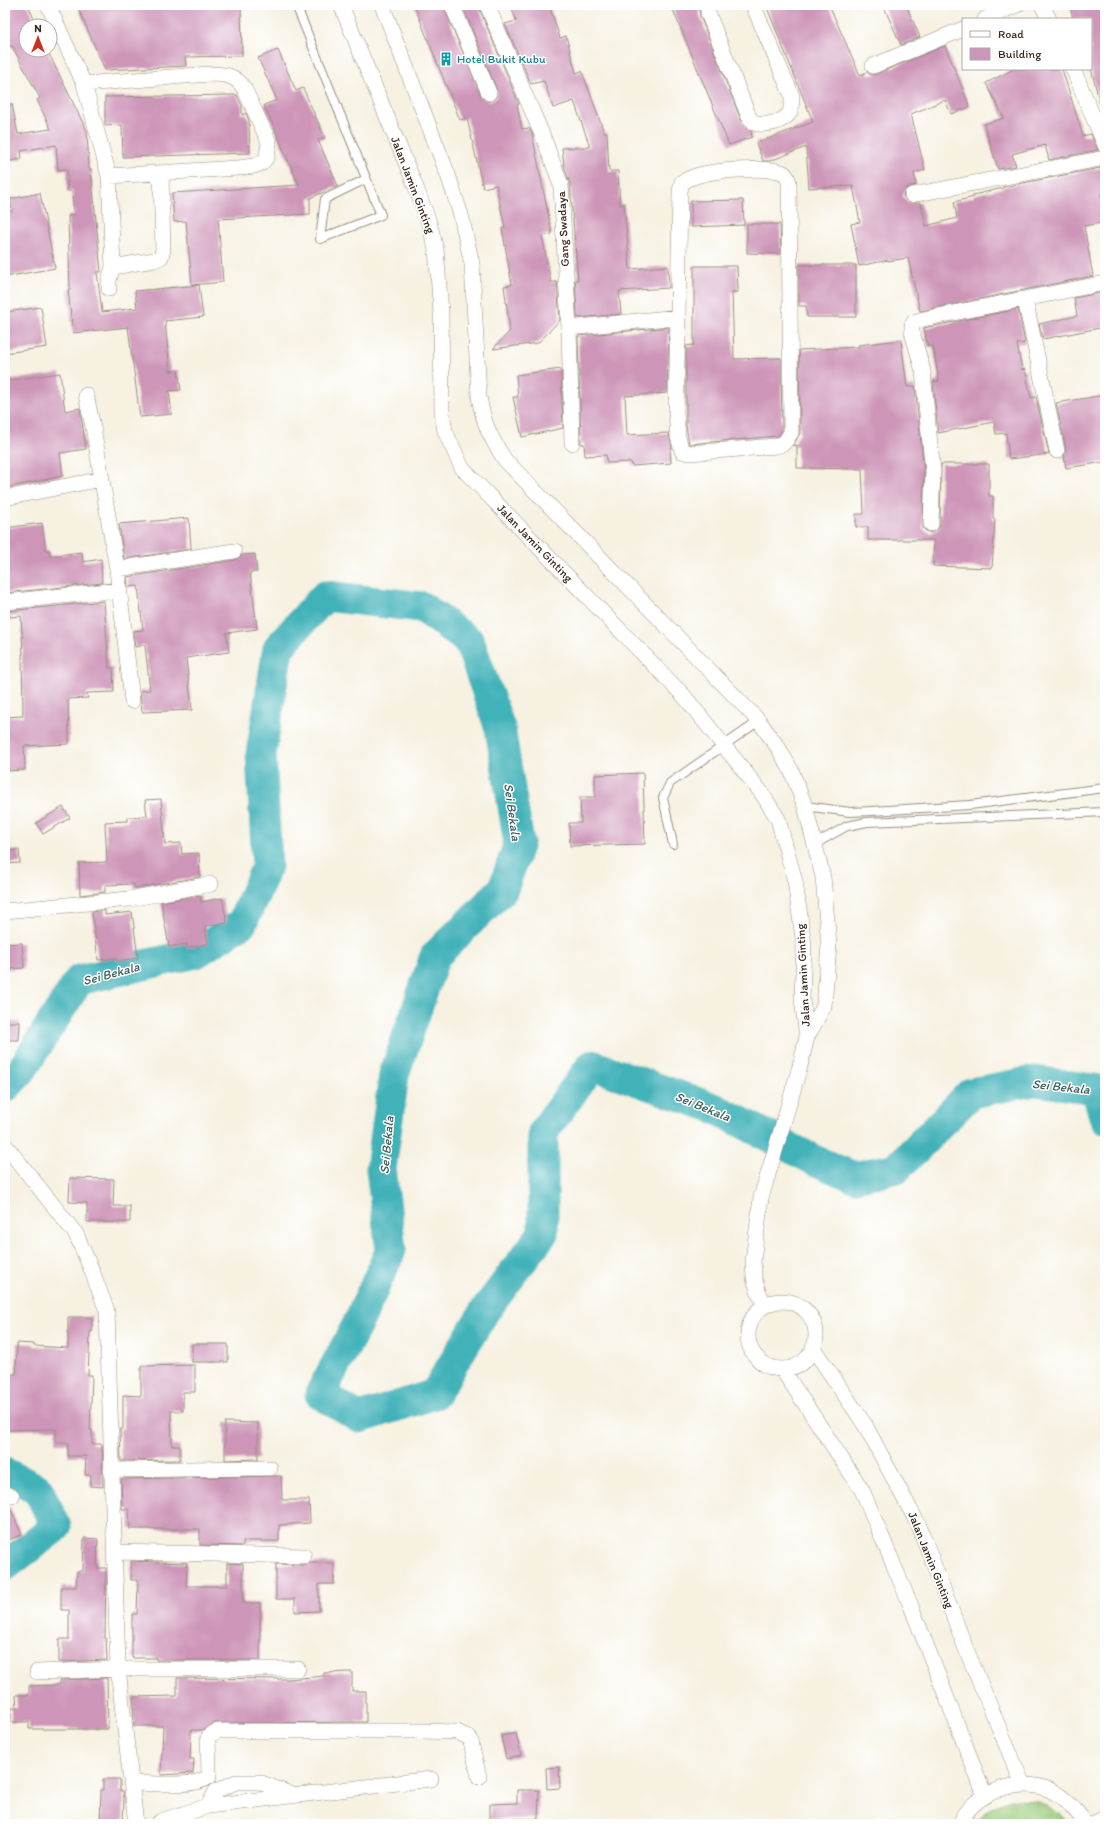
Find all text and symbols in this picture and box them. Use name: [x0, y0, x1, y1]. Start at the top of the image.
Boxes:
north arrow: [18, 18, 58, 58]
legend: [962, 18, 1092, 70]
text: N: [34, 22, 42, 35]
text: Road: [998, 27, 1024, 41]
text: Building: [998, 47, 1042, 61]
building icon: Hotel Bukit Kubu: [438, 51, 454, 67]
place label: Hotel Bukit Kubu: [457, 52, 546, 66]
street label: Jalan Jamin Ginting: [388, 134, 438, 236]
street label: Gang Swadaya: [554, 190, 572, 267]
street label: Jalan Jamin Ginting: [494, 501, 576, 586]
water label: Sei Bekala: [501, 782, 524, 842]
street label: Jalan Jamin Ginting: [793, 922, 813, 1027]
water label: Sei Bekala: [81, 959, 142, 988]
water label: Sei Bekala: [1031, 1076, 1091, 1097]
water label: Sei Bekala: [673, 1089, 733, 1124]
water label: Sei Bekala: [377, 1115, 397, 1174]
street label: Jalan Jamin Ginting: [905, 1510, 957, 1611]

